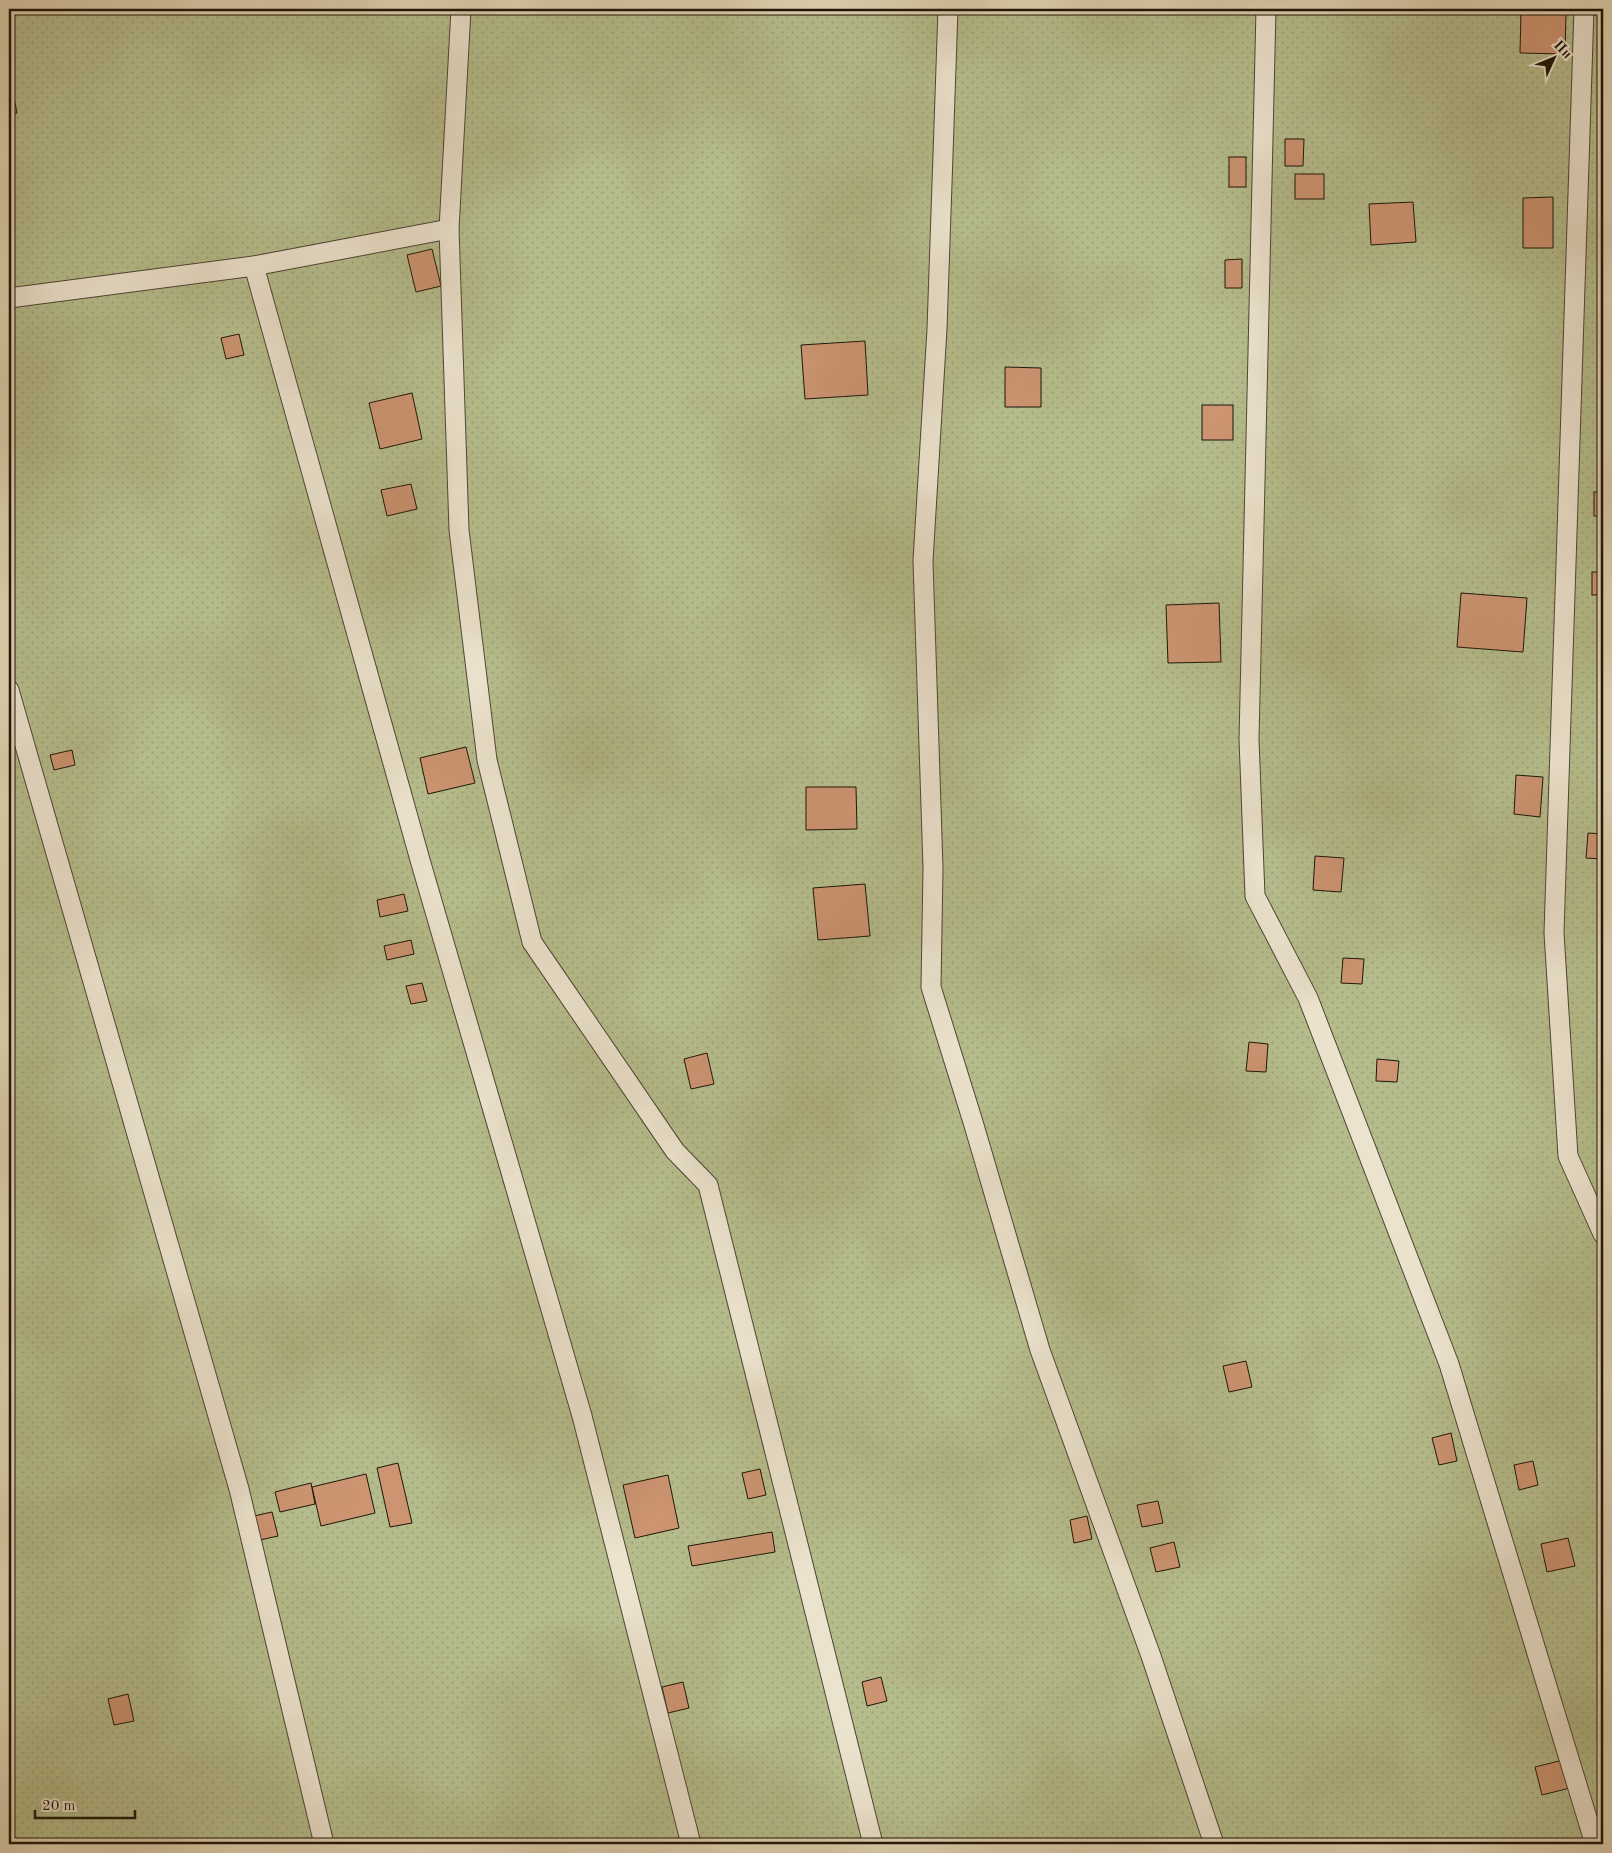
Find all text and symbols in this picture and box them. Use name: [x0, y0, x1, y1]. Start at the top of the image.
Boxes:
north arrow: [1530, 32, 1580, 82]
text: Пн: [1551, 38, 1574, 62]
scale bar: [35, 1788, 135, 1820]
text: 20 m: [42, 1799, 76, 1814]

